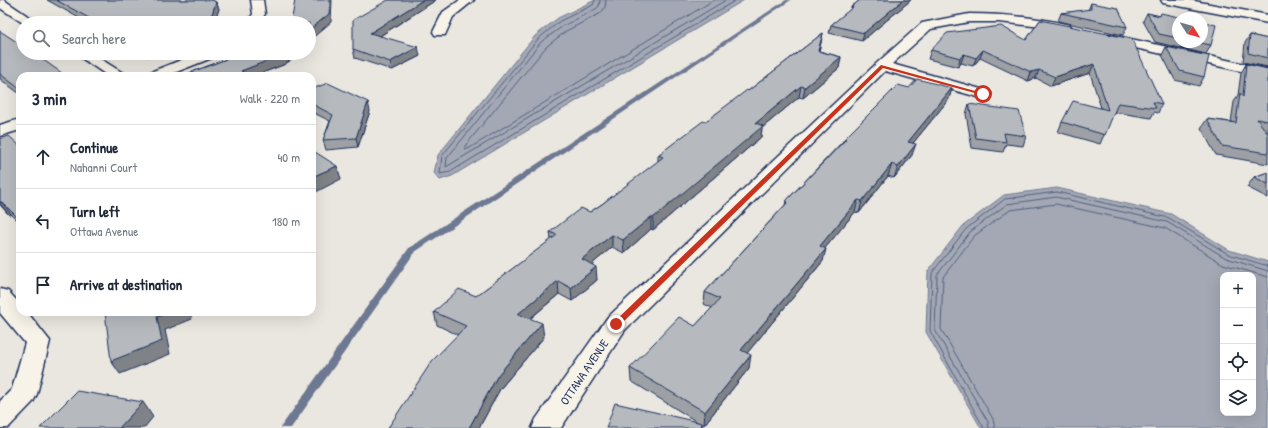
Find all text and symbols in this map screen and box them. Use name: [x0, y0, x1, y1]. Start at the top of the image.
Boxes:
north arrow: [1172, 12, 1208, 48]
search box: [16, 16, 316, 60]
icon: search: [30, 27, 52, 49]
text: Search here: [62, 28, 126, 49]
route start: [974, 85, 992, 103]
text: 3 min: [32, 87, 67, 110]
text: Walk · 220 m: [240, 89, 300, 107]
text: Continue: [70, 137, 118, 158]
icon: ahead: [32, 146, 54, 168]
text: 40 m: [277, 148, 300, 166]
text: Nahanni Court: [70, 158, 137, 176]
text: Turn left: [70, 201, 120, 222]
icon: left: [32, 210, 54, 232]
text: 180 m: [272, 212, 300, 230]
text: Ottawa Avenue: [70, 222, 138, 240]
map controls: [1220, 272, 1256, 416]
button: +: [1220, 272, 1256, 308]
icon: arrive: [32, 274, 54, 296]
text: Arrive at destination: [70, 274, 182, 295]
button: −: [1220, 308, 1256, 344]
route end: [607, 315, 625, 333]
street label: OTTAWA AVENUE: [556, 335, 613, 408]
button: locate: [1220, 344, 1256, 380]
button: layers: [1220, 380, 1256, 416]

